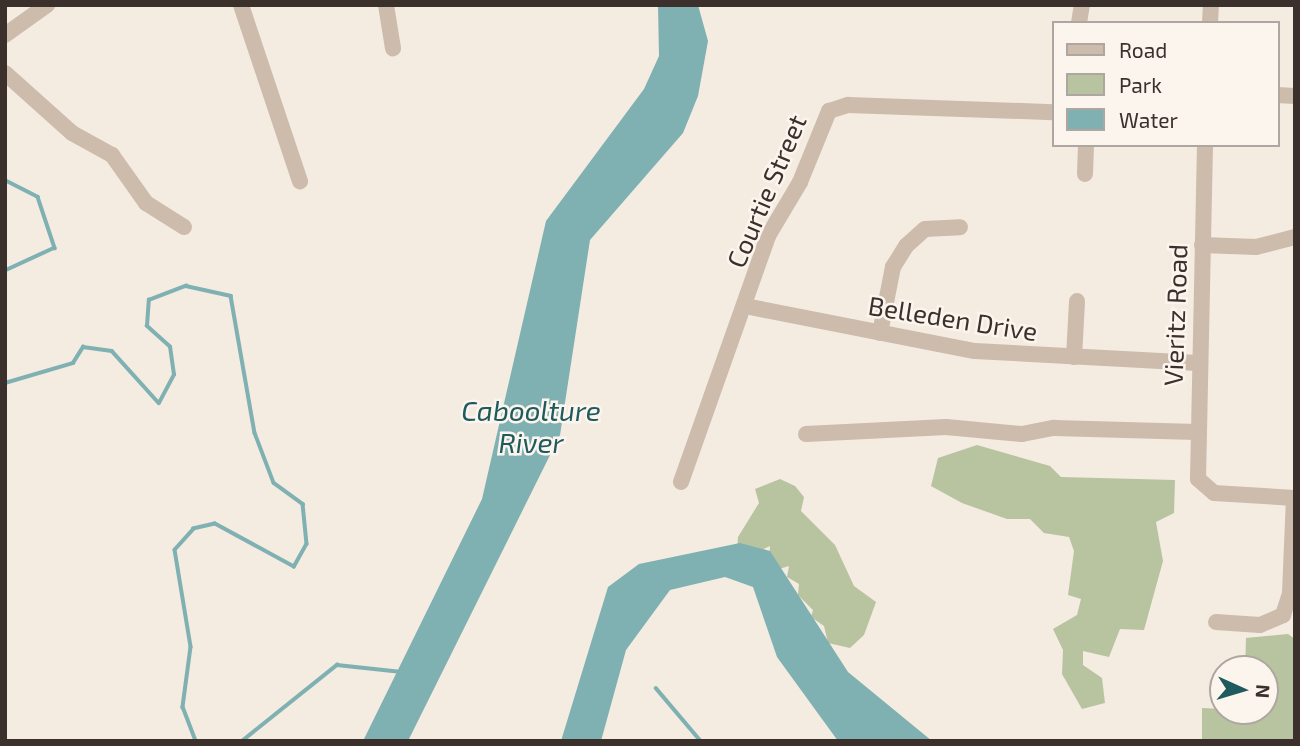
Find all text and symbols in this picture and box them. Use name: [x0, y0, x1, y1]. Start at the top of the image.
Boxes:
legend: [1052, 21, 1279, 147]
text: Road: [1119, 37, 1167, 62]
text: Park: [1119, 72, 1162, 97]
text: Water: [1119, 107, 1178, 132]
street label: Courtie Street: [720, 110, 812, 272]
street label: Vieritz Road: [1157, 244, 1193, 386]
street label: Belleden Drive: [866, 289, 1040, 347]
water label: Caboolture River: [461, 393, 601, 459]
north arrow: [1209, 655, 1279, 725]
text: N: [1252, 684, 1275, 699]

